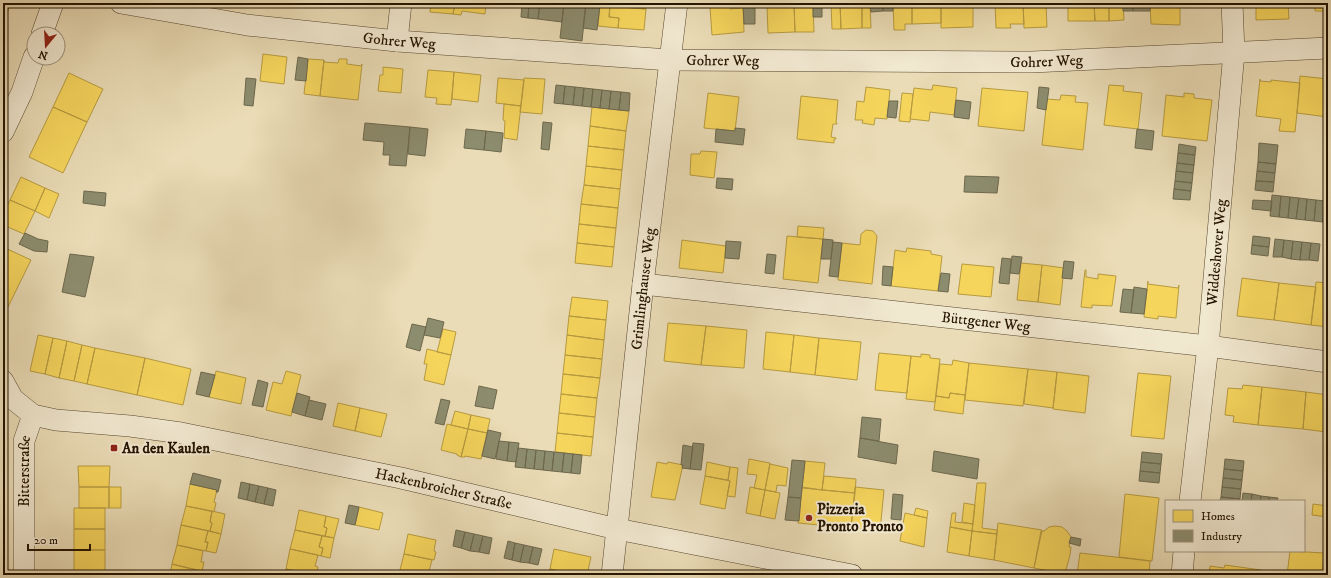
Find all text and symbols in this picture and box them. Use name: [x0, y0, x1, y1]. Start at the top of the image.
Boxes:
north arrow: [26, 26, 66, 66]
street label: Gohrer Weg: [362, 28, 437, 53]
text: N: [37, 47, 50, 63]
street label: Gohrer Weg: [1010, 50, 1084, 72]
street label: Gohrer Weg: [686, 51, 760, 70]
street label: Widdeshover Weg: [1202, 198, 1231, 308]
street label: Grimlinghauser Weg: [627, 226, 659, 351]
street label: Büttgener Weg: [941, 307, 1032, 336]
street label: Bitterstraße: [15, 432, 35, 507]
place label: An den Kaulen: [121, 439, 210, 458]
marker: An den Kaulen: [109, 443, 119, 453]
street label: Hackenbroicher Straße: [374, 463, 514, 513]
place label: Pizzeria Pronto Pronto: [817, 500, 904, 536]
legend: [1165, 500, 1305, 552]
text: Homes: [1201, 509, 1235, 524]
marker: Pizzeria Pronto Pronto: [804, 513, 814, 523]
scale bar: [28, 526, 90, 552]
text: Industry: [1201, 529, 1242, 544]
text: 20 m: [34, 533, 58, 548]

